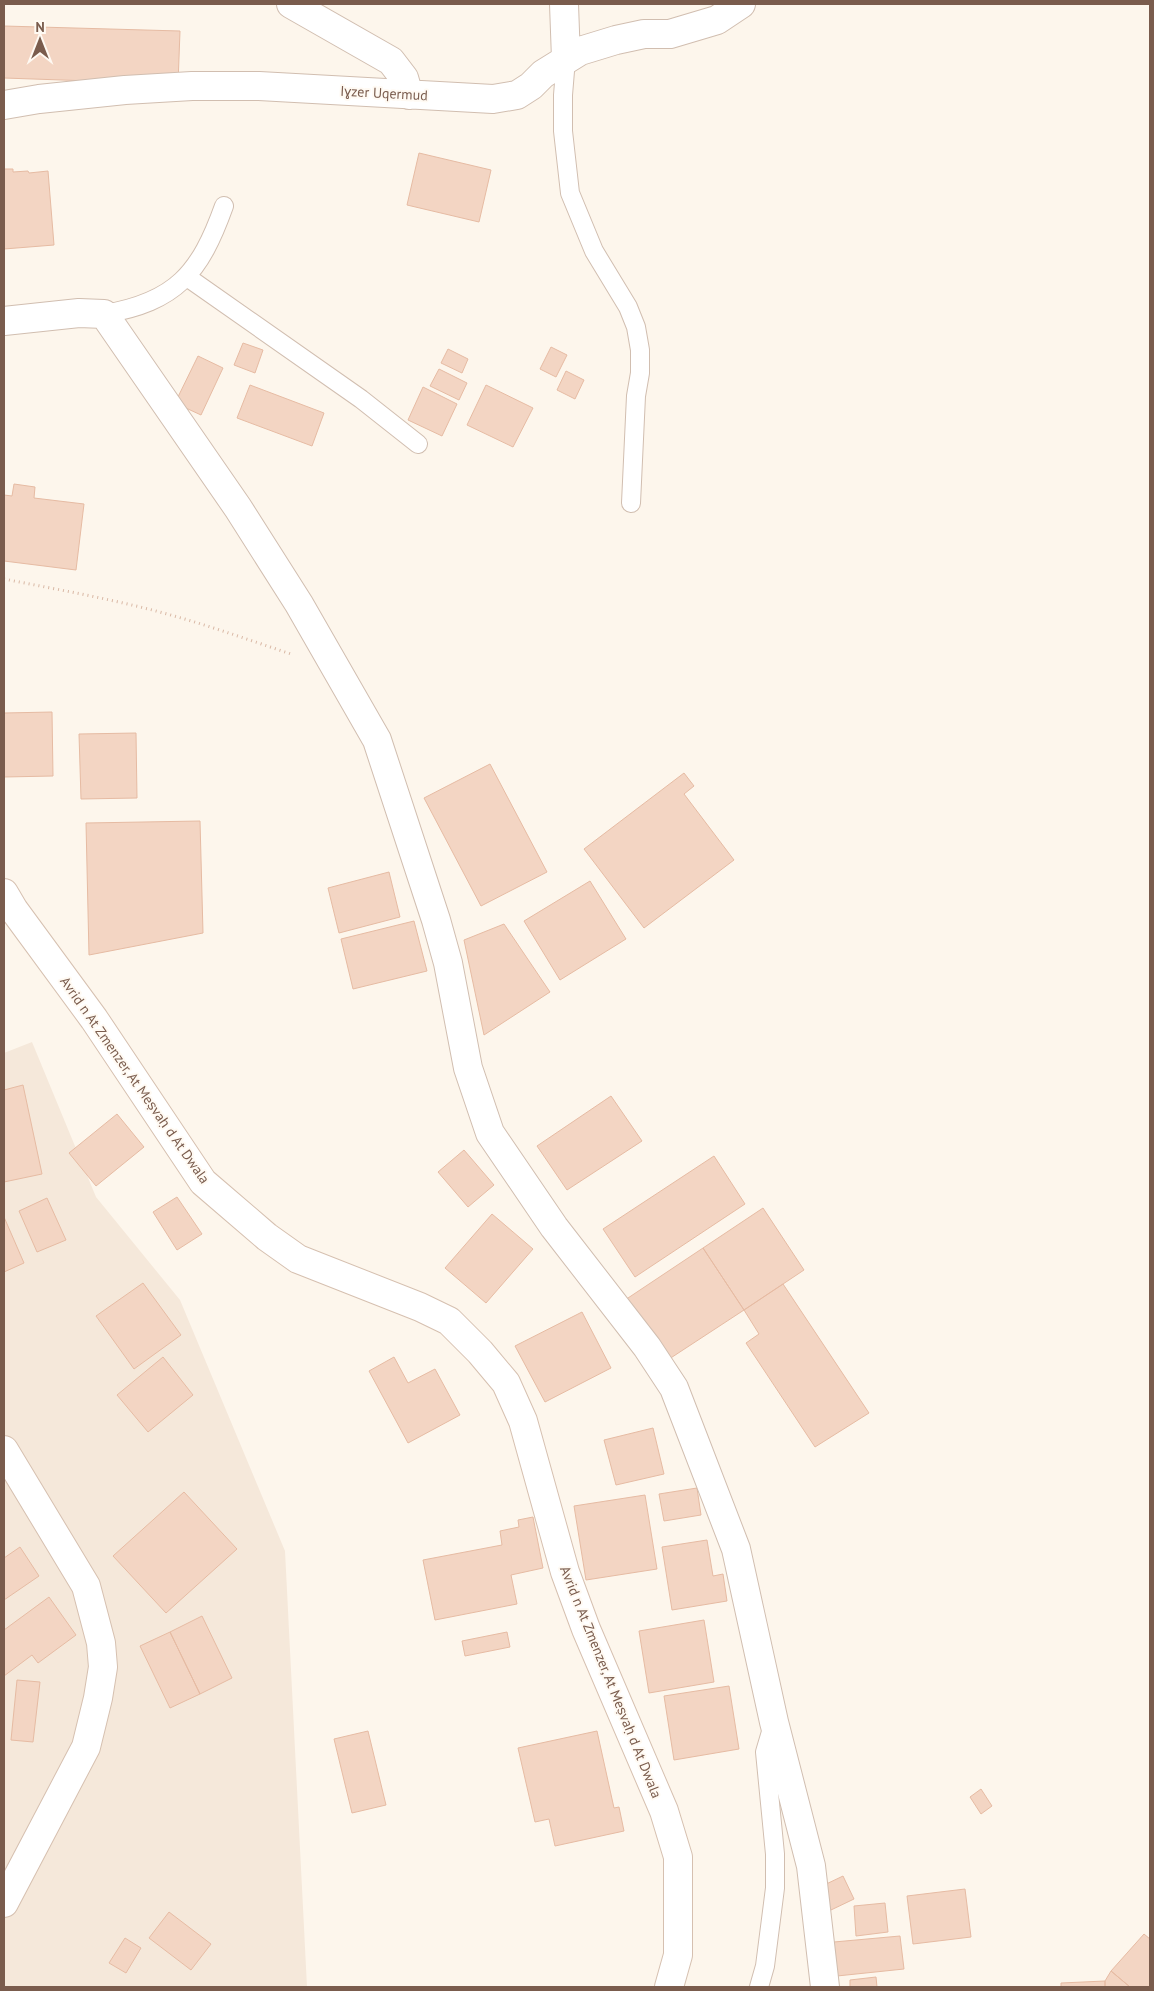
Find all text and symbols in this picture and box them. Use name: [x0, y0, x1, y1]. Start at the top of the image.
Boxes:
north arrow: [15, 15, 65, 65]
text: N: [35, 18, 45, 36]
street label: Iɣzer Uqermud: [340, 82, 428, 104]
street label: Avrid n At Zmenzer, At Meṣvaḥ d At Dwala: [56, 973, 214, 1187]
street label: Avrid n At Zmenzer, At Meṣvaḥ d At Dwala: [556, 1563, 666, 1801]

